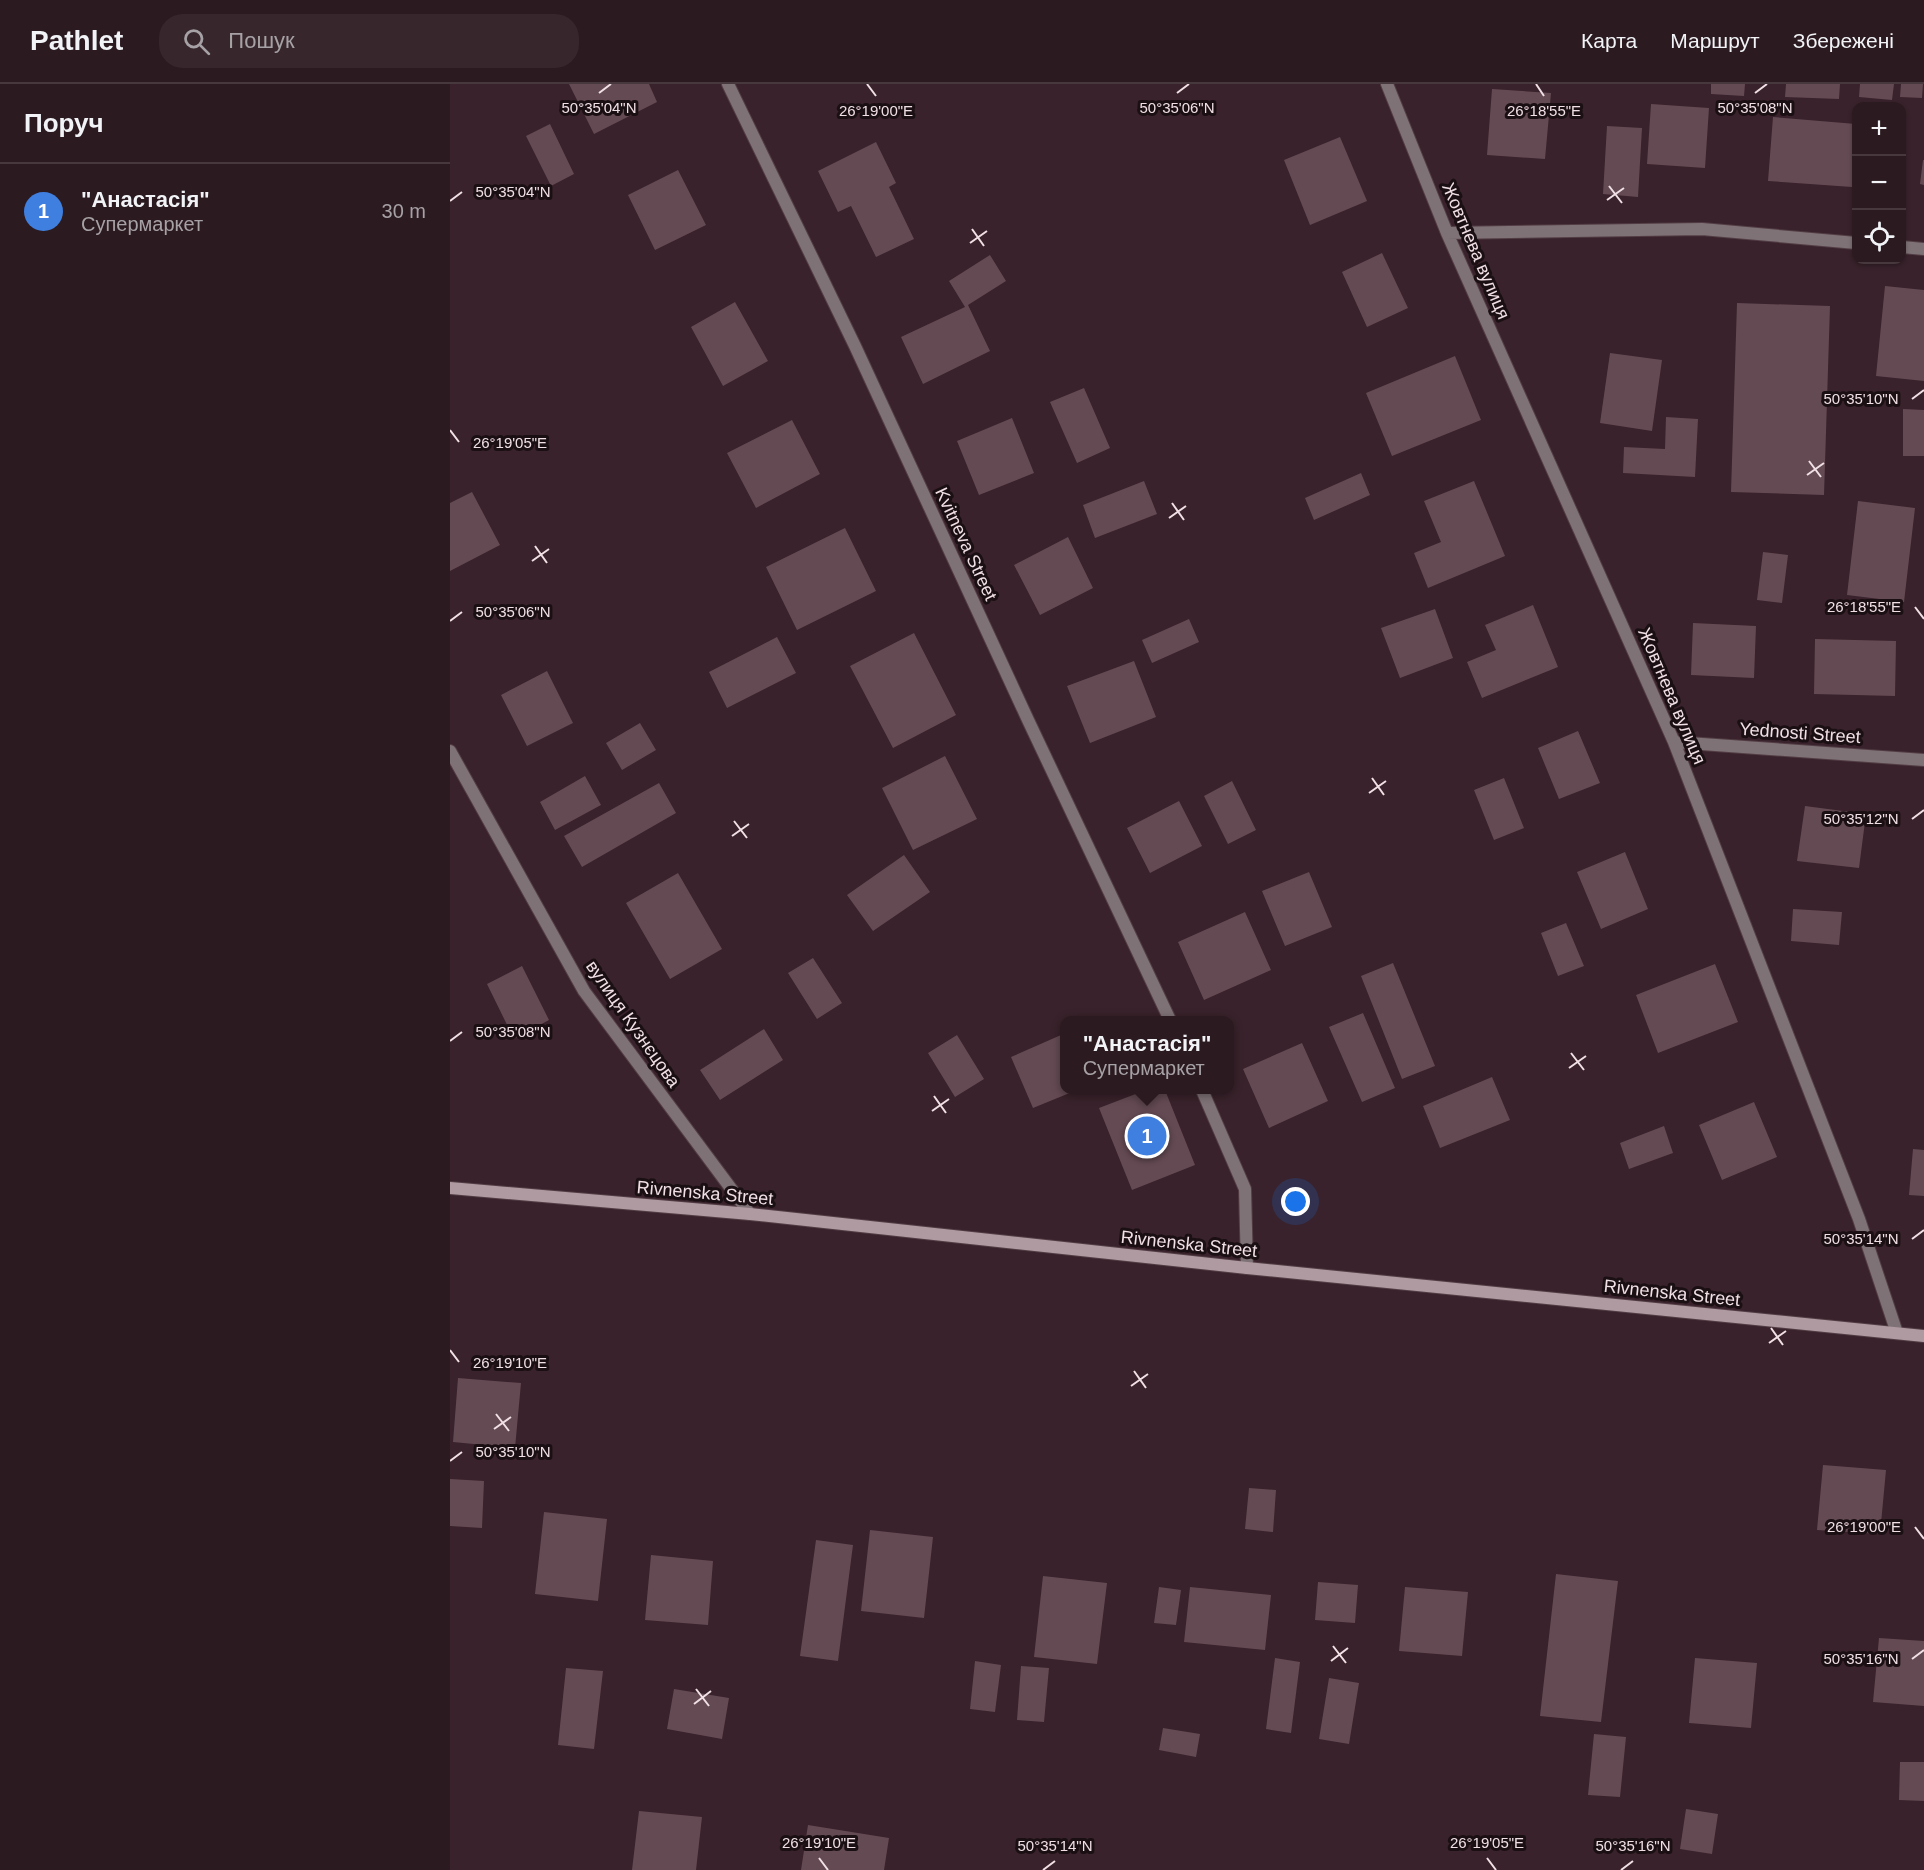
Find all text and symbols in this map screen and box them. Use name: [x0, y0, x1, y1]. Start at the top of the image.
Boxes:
search box: [159, 14, 579, 68]
text: Pathlet: [30, 25, 123, 56]
icon: search: [180, 25, 213, 58]
text: Пошук: [228, 28, 295, 53]
text: Карта: [1581, 29, 1637, 52]
text: Маршрут: [1670, 29, 1760, 52]
text: Збережені: [1793, 29, 1894, 52]
text: 50°35'04"N: [561, 99, 637, 116]
text: 50°35'06"N: [1139, 99, 1215, 116]
text: 50°35'08"N: [1717, 99, 1793, 116]
text: 26°19'00"E: [839, 102, 913, 119]
text: 26°18'55"E: [1507, 102, 1581, 119]
map controls: [1852, 102, 1906, 264]
button: +: [1852, 102, 1906, 156]
text: Поруч: [24, 108, 104, 138]
button: −: [1852, 156, 1906, 210]
street label: Жовтнева вулиця: [1438, 180, 1514, 322]
text: 50°35'04"N: [475, 183, 551, 200]
text: "Анастасія": [81, 187, 210, 212]
text: 1: [38, 200, 49, 222]
text: 30 m: [382, 200, 426, 222]
button: locate: [1852, 210, 1906, 264]
text: Супермаркет: [81, 213, 203, 235]
text: 50°35'10"N: [1823, 390, 1899, 407]
text: 26°19'05"E: [473, 434, 547, 451]
street label: Kvitneva Street: [931, 484, 1001, 604]
text: 26°18'55"E: [1827, 598, 1901, 615]
text: 50°35'06"N: [475, 603, 551, 620]
street label: Жовтнева вулиця: [1634, 625, 1710, 767]
street label: Yednosti Street: [1739, 719, 1861, 747]
text: 50°35'12"N: [1823, 810, 1899, 827]
street label: вулиця Кузнєцова: [582, 957, 685, 1092]
popup: [1060, 1016, 1234, 1094]
text: 50°35'08"N: [475, 1023, 551, 1040]
text: "Анастасія": [1083, 1031, 1211, 1056]
text: Супермаркет: [1083, 1057, 1205, 1079]
pin: 1: [1128, 1114, 1166, 1158]
street label: Rivnenska Street: [636, 1177, 774, 1209]
your location: [1281, 1187, 1310, 1216]
street label: Rivnenska Street: [1120, 1227, 1258, 1261]
text: 50°35'14"N: [1823, 1230, 1899, 1247]
street label: Rivnenska Street: [1603, 1276, 1741, 1310]
text: 26°19'10"E: [473, 1354, 547, 1371]
text: 50°35'10"N: [475, 1443, 551, 1460]
text: 26°19'00"E: [1827, 1518, 1901, 1535]
text: 50°35'16"N: [1823, 1650, 1899, 1667]
text: 26°19'10"E: [782, 1834, 856, 1851]
text: 26°19'05"E: [1450, 1834, 1524, 1851]
text: 50°35'14"N: [1017, 1837, 1093, 1854]
text: 50°35'16"N: [1595, 1837, 1671, 1854]

